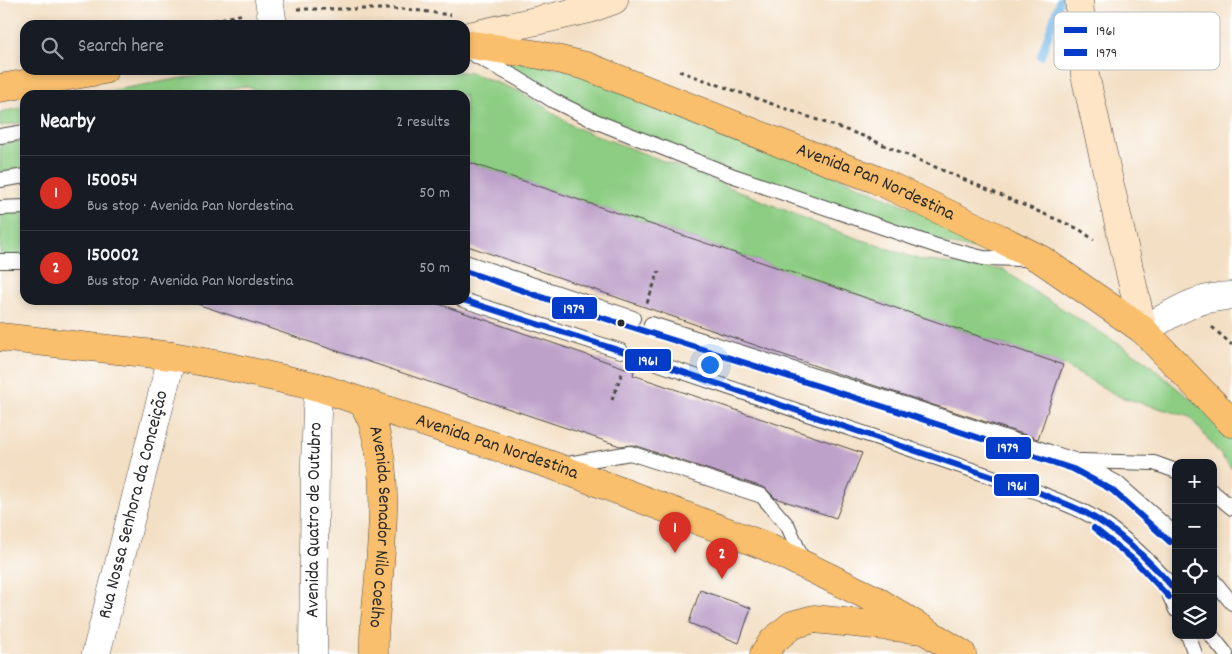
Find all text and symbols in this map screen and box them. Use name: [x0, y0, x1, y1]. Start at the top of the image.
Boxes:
legend: [1054, 12, 1220, 70]
search box: [20, 20, 470, 75]
text: 1961: [1096, 22, 1115, 42]
icon: search: [38, 34, 66, 62]
text: Search here: [78, 34, 164, 61]
text: 1979: [1096, 44, 1117, 64]
text: Nearby: [40, 108, 95, 138]
text: 2 results: [396, 111, 450, 134]
street label: Avenida Pan Nordestina: [792, 137, 960, 229]
text: 150054: [87, 168, 137, 195]
text: 1: [54, 182, 58, 205]
text: 50 m: [419, 182, 450, 205]
text: Bus stop · Avenida Pan Nordestina: [87, 195, 293, 218]
text: 150002: [87, 243, 139, 270]
text: 2: [53, 257, 60, 280]
text: 50 m: [419, 257, 450, 280]
text: Bus stop · Avenida Pan Nordestina: [87, 270, 293, 293]
line badge: 1979: [551, 296, 598, 320]
text: 1979: [563, 300, 585, 320]
unlabelled marker: [616, 318, 626, 328]
line badge: 1961: [624, 348, 672, 372]
text: 1961: [638, 352, 658, 372]
your location: [697, 352, 723, 378]
street label: Rua Nossa Senhora da Conceição: [92, 388, 176, 622]
street label: Avenida Pan Nordestina: [412, 407, 583, 488]
street label: Avenida Quatro de Outubro: [300, 422, 330, 618]
street label: Avenida Senador Nilo Coelho: [361, 423, 397, 629]
line badge: 1979: [985, 436, 1032, 460]
text: 1979: [997, 439, 1019, 459]
map controls: [1172, 459, 1217, 639]
button: +: [1172, 459, 1217, 504]
line badge: 1961: [993, 473, 1040, 497]
text: 1961: [1007, 477, 1027, 497]
button: −: [1172, 504, 1217, 549]
pin: 1: [659, 512, 691, 553]
pin: 2: [706, 538, 738, 579]
button: locate: [1172, 549, 1217, 594]
button: layers: [1172, 594, 1217, 639]

